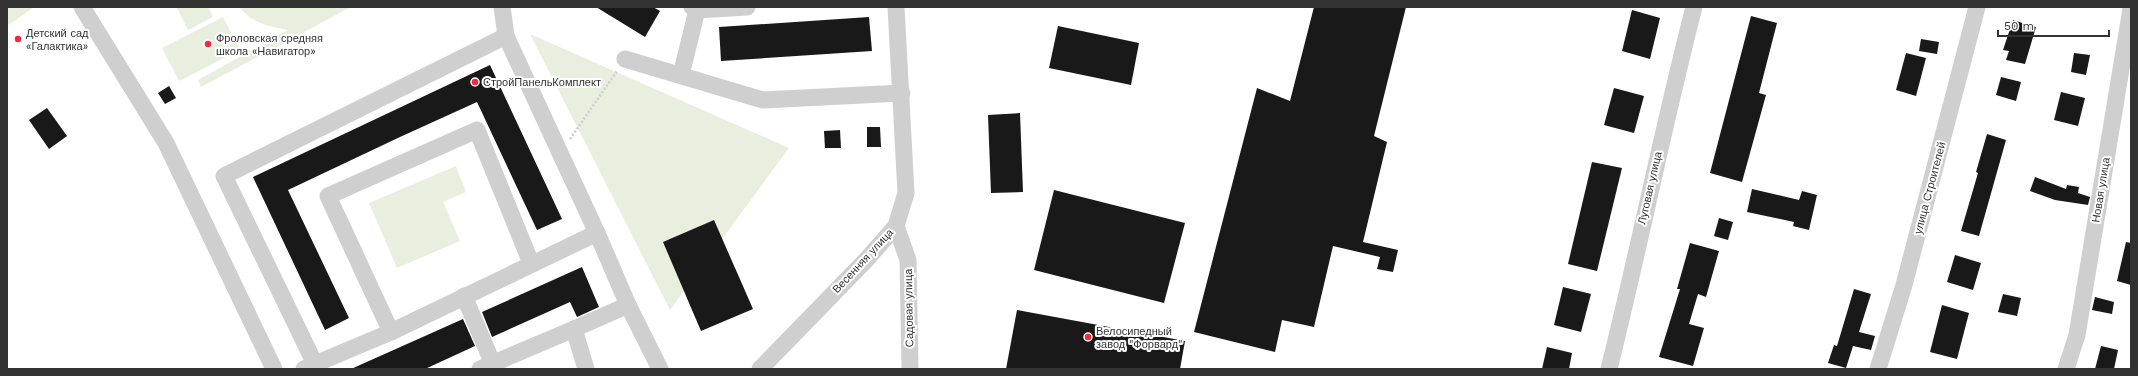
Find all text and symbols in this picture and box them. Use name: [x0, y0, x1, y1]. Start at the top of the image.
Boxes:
scale bar: [1998, 12, 2109, 38]
text: 50 m: [2004, 19, 2034, 33]
place label: Детский сад «Галактика»: [26, 27, 89, 53]
place label: Фроловская средняя школа «Навигатор»: [216, 32, 323, 58]
marker: Детский сад «Галактика»: [13, 34, 23, 44]
marker: Фроловская средняя школа «Навигатор»: [203, 39, 213, 49]
place label: СтройПанельКомплект: [483, 76, 601, 89]
marker: СтройПанельКомплект: [470, 77, 480, 87]
street label: улица Строителей: [1911, 141, 1949, 235]
street label: Луговая улица: [1635, 149, 1665, 226]
street label: Новая улица: [2089, 156, 2113, 224]
street label: Весенняя улица: [830, 226, 897, 296]
street label: Садовая улица: [902, 268, 916, 347]
place label: Велосипедный завод "Форвард": [1096, 325, 1183, 351]
marker: Велосипедный завод "Форвард": [1083, 332, 1093, 342]

